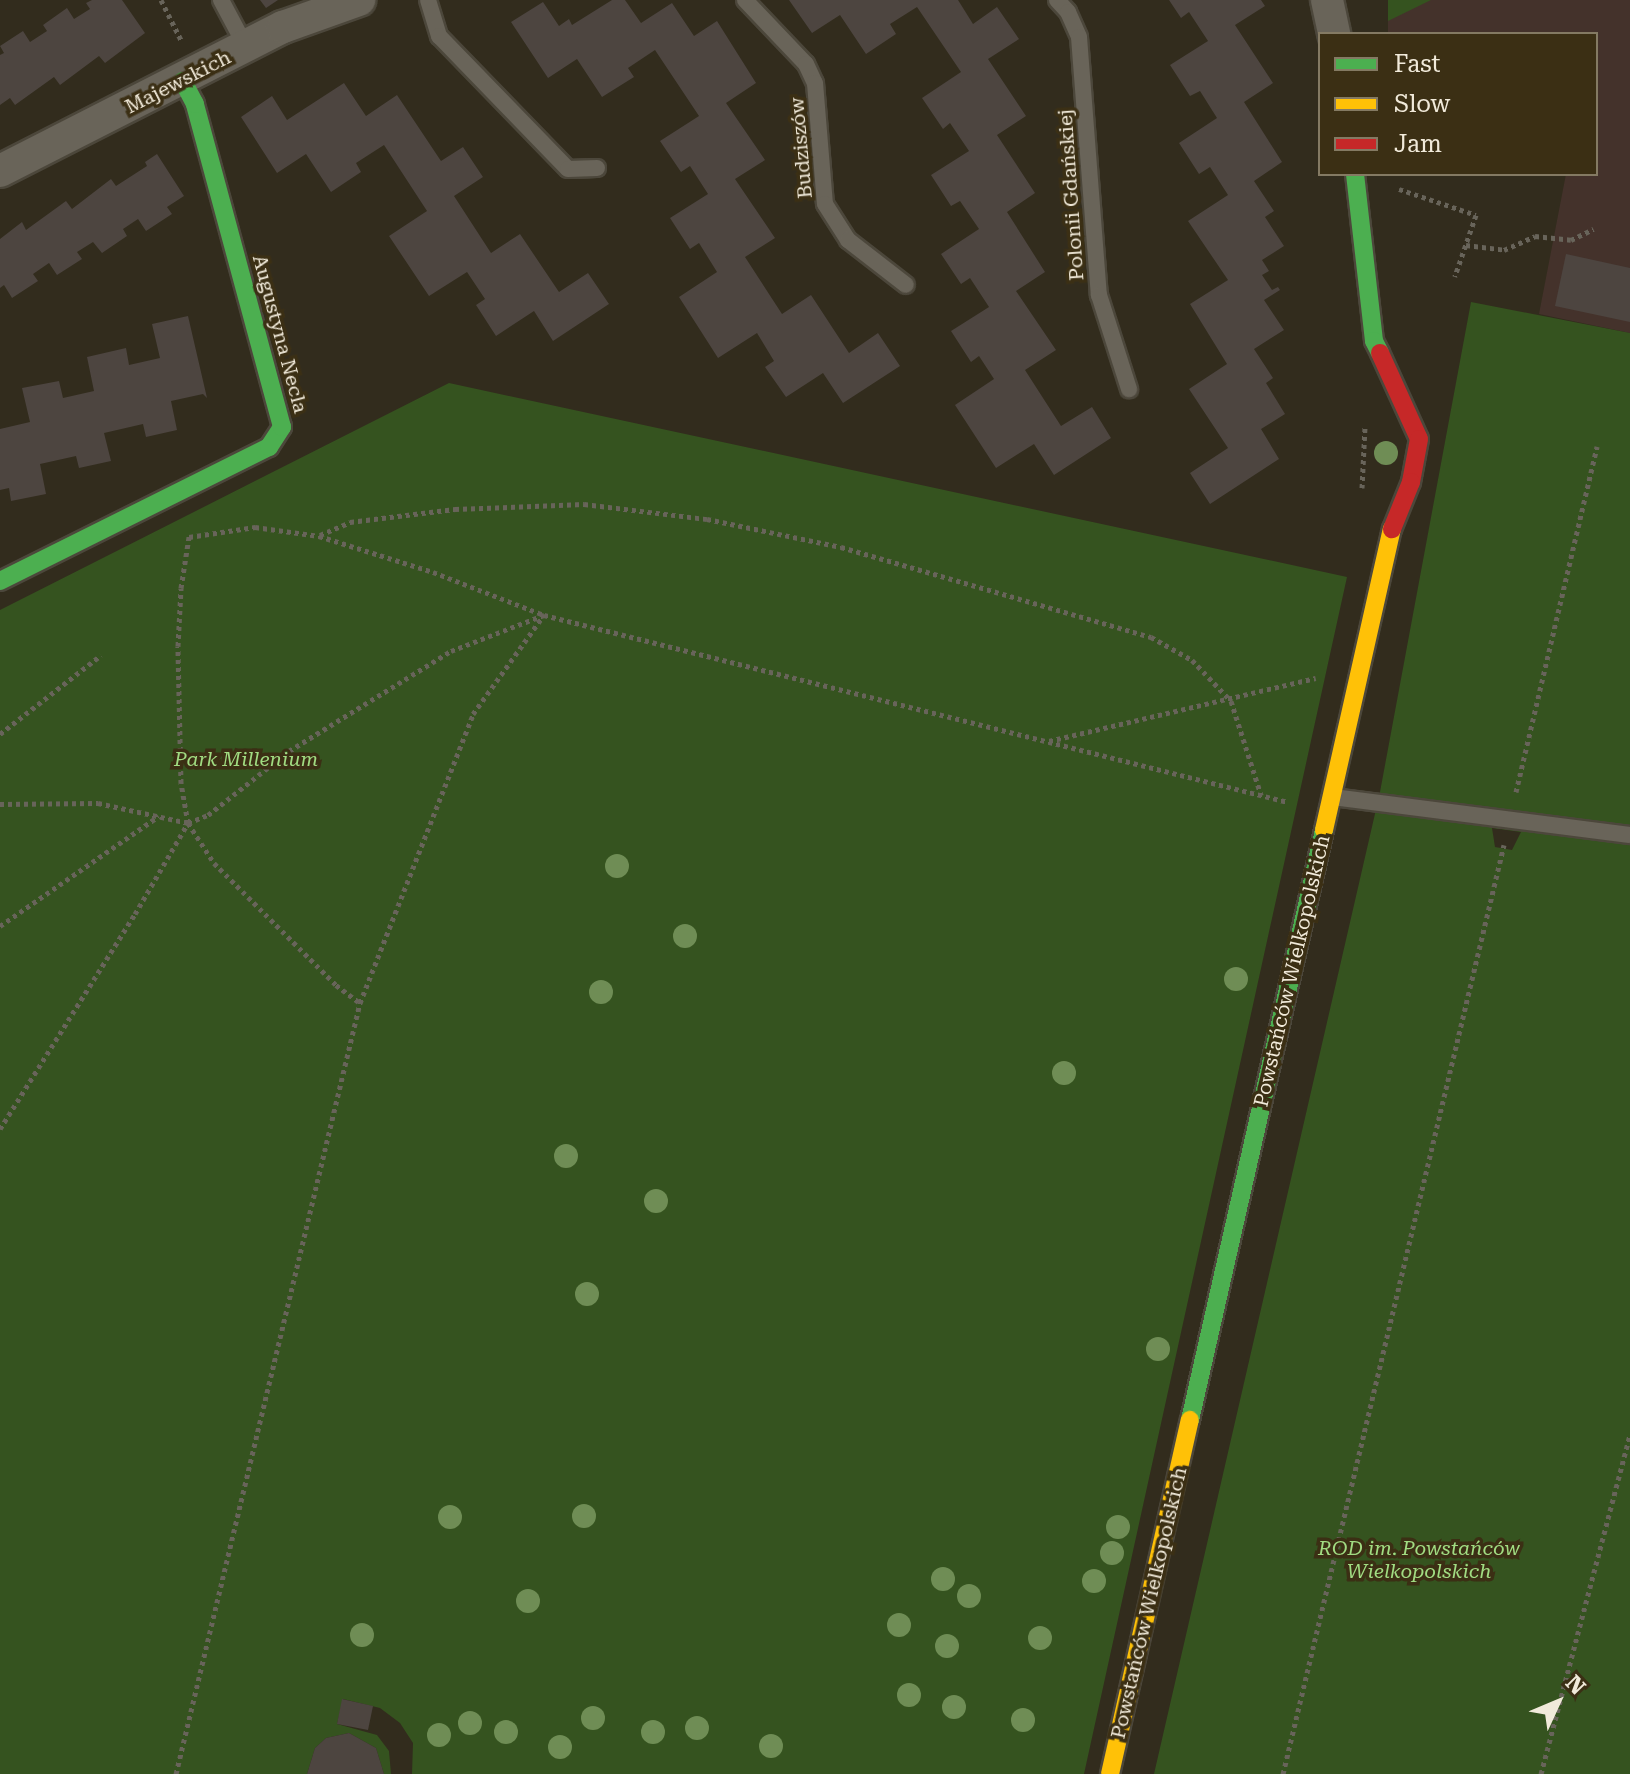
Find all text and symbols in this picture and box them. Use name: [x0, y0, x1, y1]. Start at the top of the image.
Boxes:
legend: [1318, 32, 1598, 176]
street label: Majewskich: [121, 45, 235, 119]
text: Fast: [1394, 50, 1441, 78]
text: Slow: [1394, 90, 1450, 118]
street label: Budziszów: [785, 96, 817, 200]
street label: Polonii Gdańskiej: [1053, 108, 1089, 282]
text: Jam: [1394, 130, 1442, 158]
street label: Augustyna Necla: [247, 252, 313, 416]
park label: Park Millenium: [174, 747, 318, 771]
street label: Powstańców Wielkopolskich: [1249, 833, 1335, 1109]
street label: Powstańców Wielkopolskich: [1106, 1465, 1192, 1741]
park label: ROD im. Powstańców Wielkopolskich: [1318, 1537, 1520, 1584]
north arrow: [1518, 1662, 1598, 1742]
text: N: [1561, 1670, 1590, 1700]

